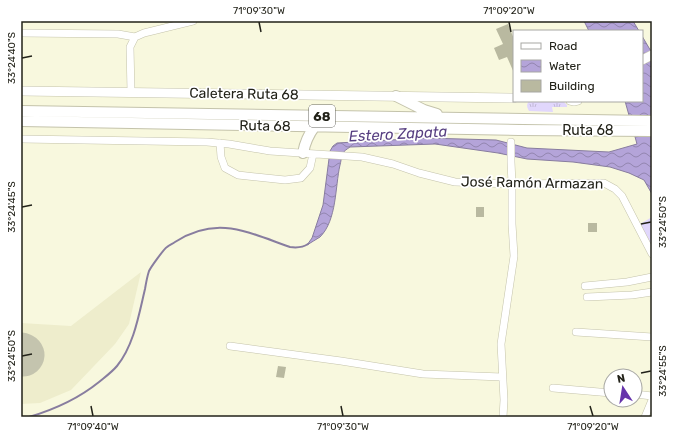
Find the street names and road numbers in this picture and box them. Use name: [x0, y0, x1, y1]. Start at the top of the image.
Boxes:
street label: Caletera Ruta 68: [189, 85, 299, 103]
road number: 68: [309, 105, 335, 127]
street label: Ruta 68: [239, 117, 291, 135]
street label: Ruta 68: [562, 122, 614, 139]
street label: José Ramón Armazan: [461, 173, 603, 193]

